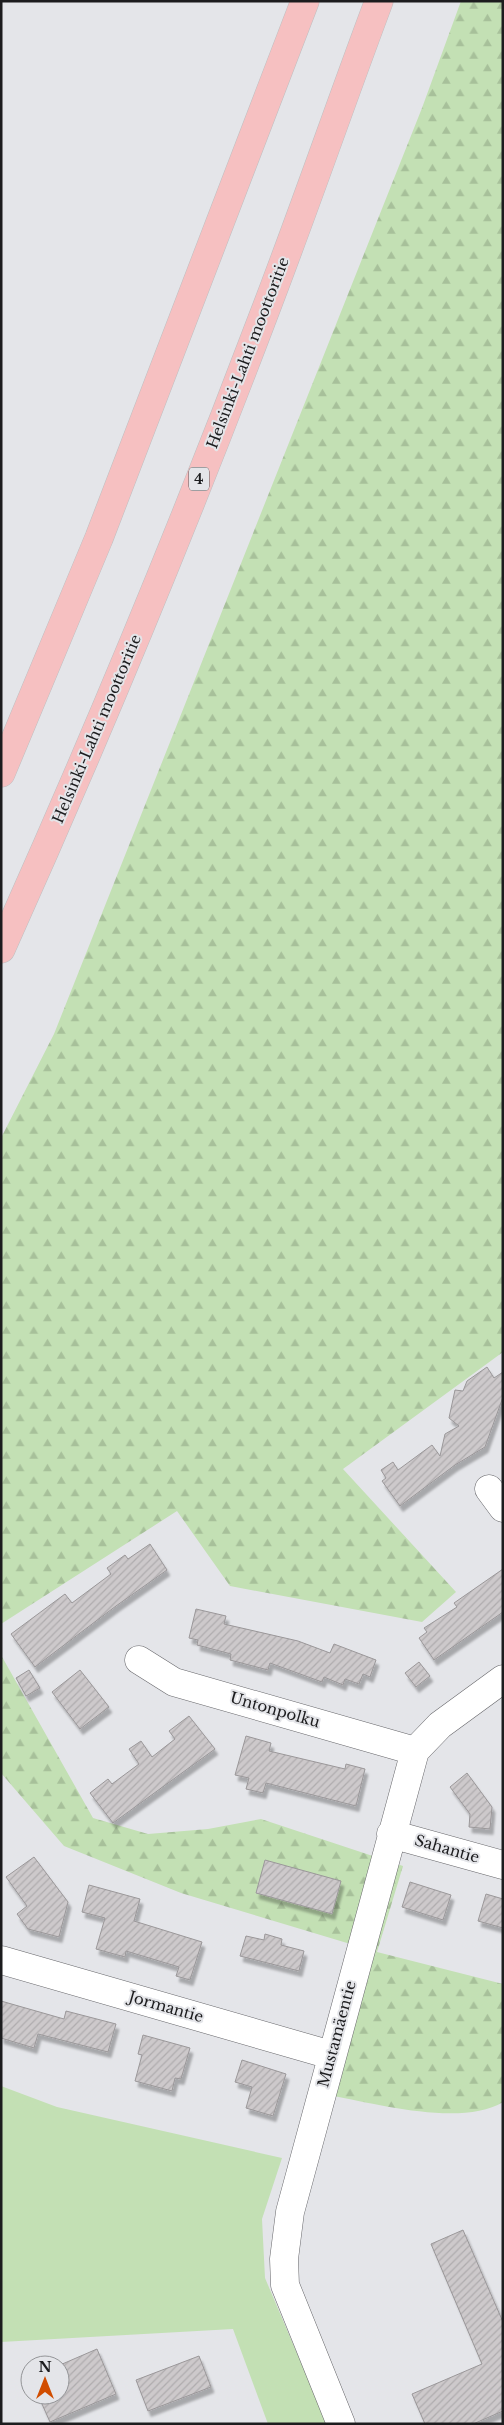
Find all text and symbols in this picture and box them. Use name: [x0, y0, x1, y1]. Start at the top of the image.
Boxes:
street label: Helsinki-Lahti moottoritie: [202, 254, 293, 451]
road number: 4: [189, 468, 209, 490]
street label: Helsinki-Lahti moottoritie: [48, 631, 145, 826]
street label: Untonpolku: [228, 1688, 322, 1731]
street label: Sahantie: [413, 1830, 482, 1867]
street label: Mustamäentie: [313, 1978, 360, 2089]
street label: Jormantie: [125, 1986, 206, 2026]
north arrow: [20, 2355, 70, 2405]
text: N: [38, 2358, 52, 2376]

